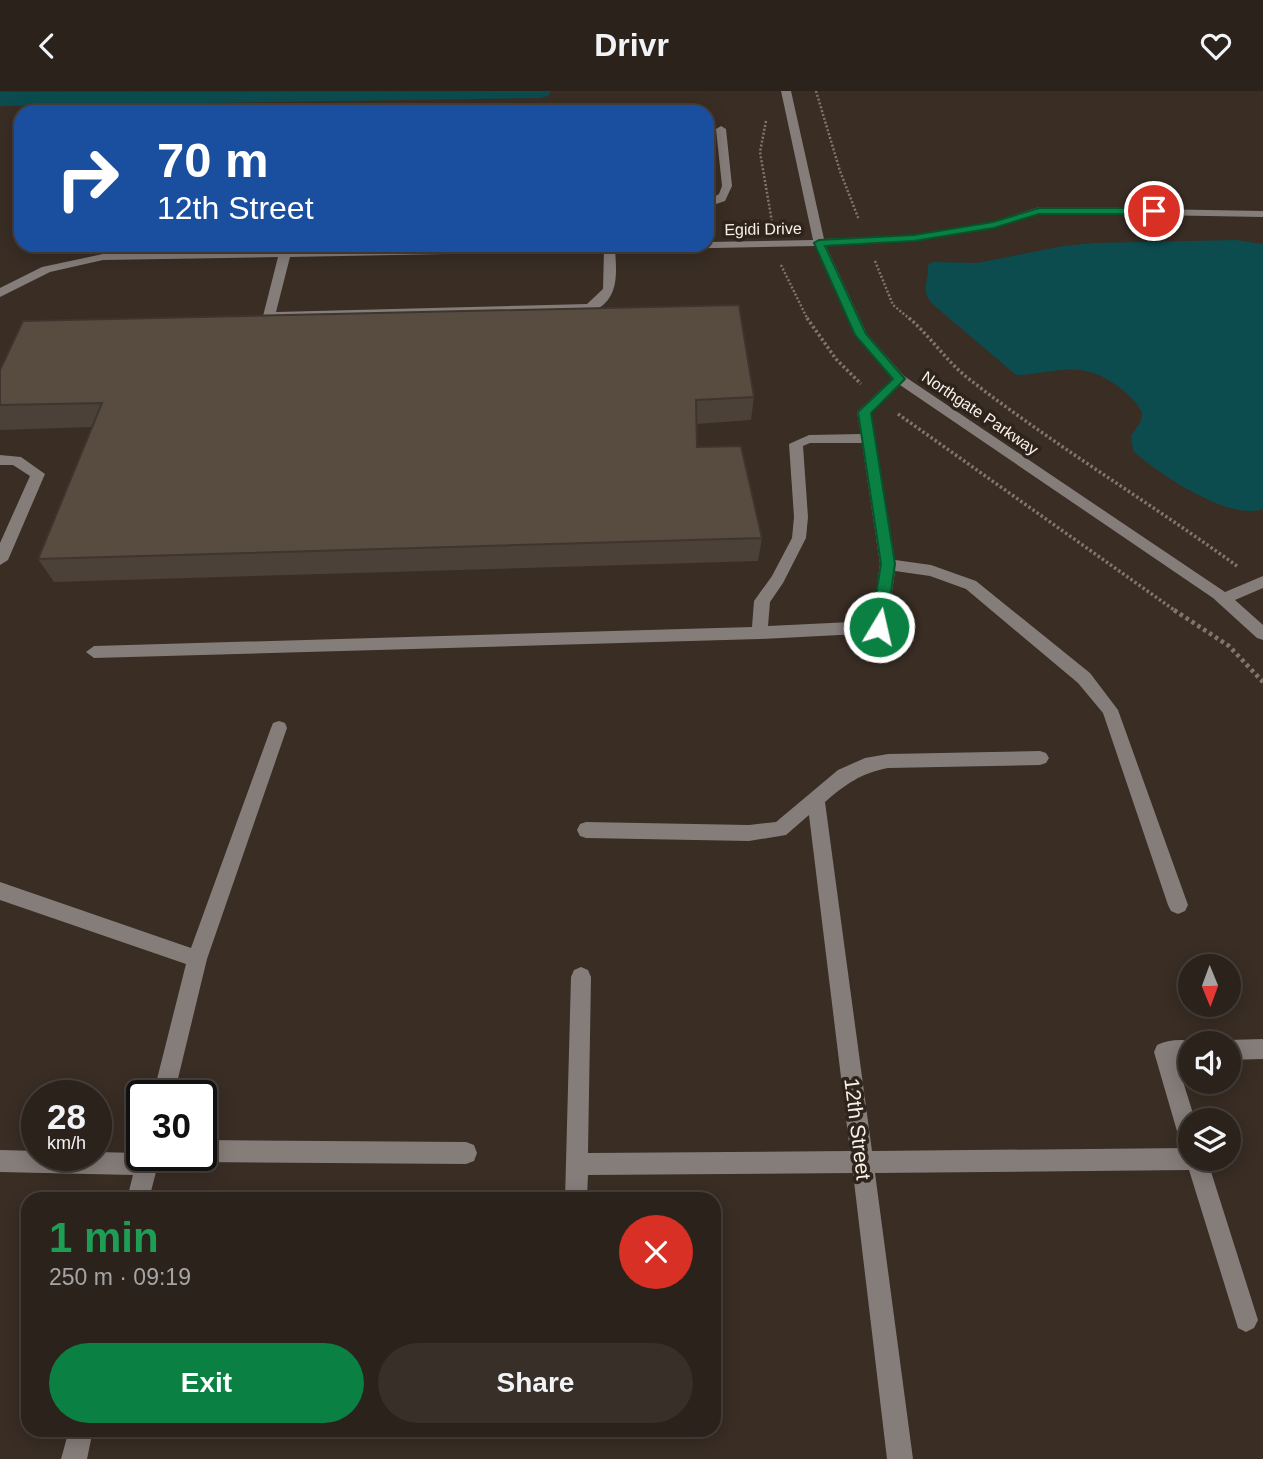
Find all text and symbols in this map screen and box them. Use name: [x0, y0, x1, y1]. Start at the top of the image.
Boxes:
icon: back: [28, 27, 66, 65]
text: Drivr: [594, 27, 669, 63]
icon: heart: [1197, 27, 1235, 65]
icon: right: [42, 133, 133, 224]
text: 70 m: [157, 133, 269, 187]
pin: [1124, 181, 1184, 241]
text: 12th Street: [157, 190, 314, 226]
icon: arrive: [1135, 192, 1173, 230]
street label: Egidi Drive: [724, 220, 802, 238]
street label: Northgate Parkway: [919, 368, 1041, 458]
position arrow: [842, 590, 916, 664]
north arrow: [1178, 954, 1241, 1017]
map controls: [1178, 954, 1241, 1171]
button: sound: [1178, 1031, 1241, 1094]
street label: 12th Street: [840, 1077, 876, 1182]
speed limit sign: 30: [126, 1080, 217, 1171]
text: 28: [47, 1097, 86, 1136]
button: layers: [1178, 1108, 1241, 1171]
text: km/h: [47, 1133, 86, 1153]
text: 1 min: [49, 1214, 159, 1261]
button: close: [619, 1215, 693, 1289]
text: 250 m · 09:19: [49, 1264, 191, 1290]
button: Exit: [49, 1343, 364, 1423]
button: Share: [378, 1343, 693, 1423]

